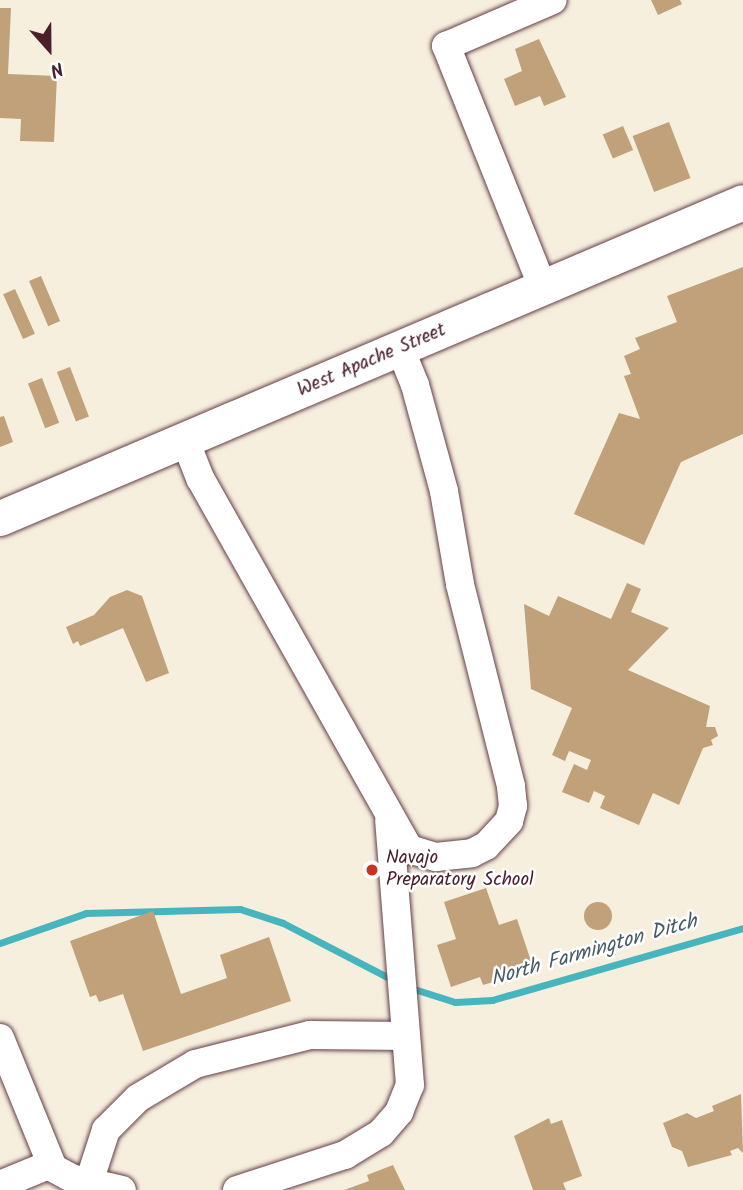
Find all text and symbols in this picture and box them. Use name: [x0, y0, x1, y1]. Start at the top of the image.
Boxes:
north arrow: [14, 14, 84, 84]
text: N: [46, 52, 68, 85]
street label: West Apache Street: [294, 319, 450, 403]
place label: Navajo Preparatory School: [386, 848, 534, 892]
marker: Navajo Preparatory School: [364, 862, 380, 878]
water label: North Farmington Ditch: [488, 909, 700, 993]

